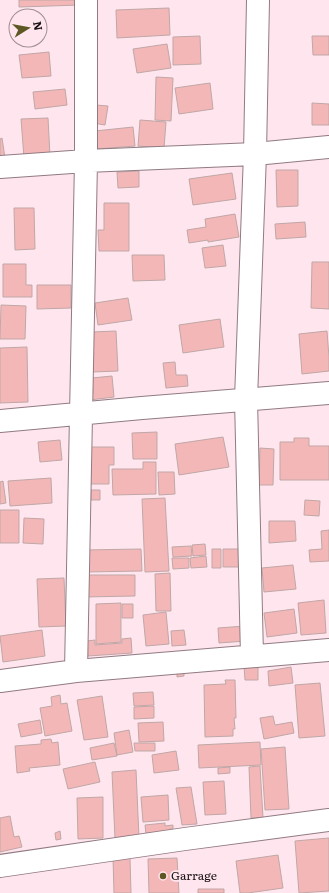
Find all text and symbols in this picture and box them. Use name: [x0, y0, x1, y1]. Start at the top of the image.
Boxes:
north arrow: [8, 8, 48, 48]
text: N: [30, 20, 48, 32]
place label: Garrage: [171, 866, 217, 884]
marker: Garrage: [158, 871, 168, 881]

